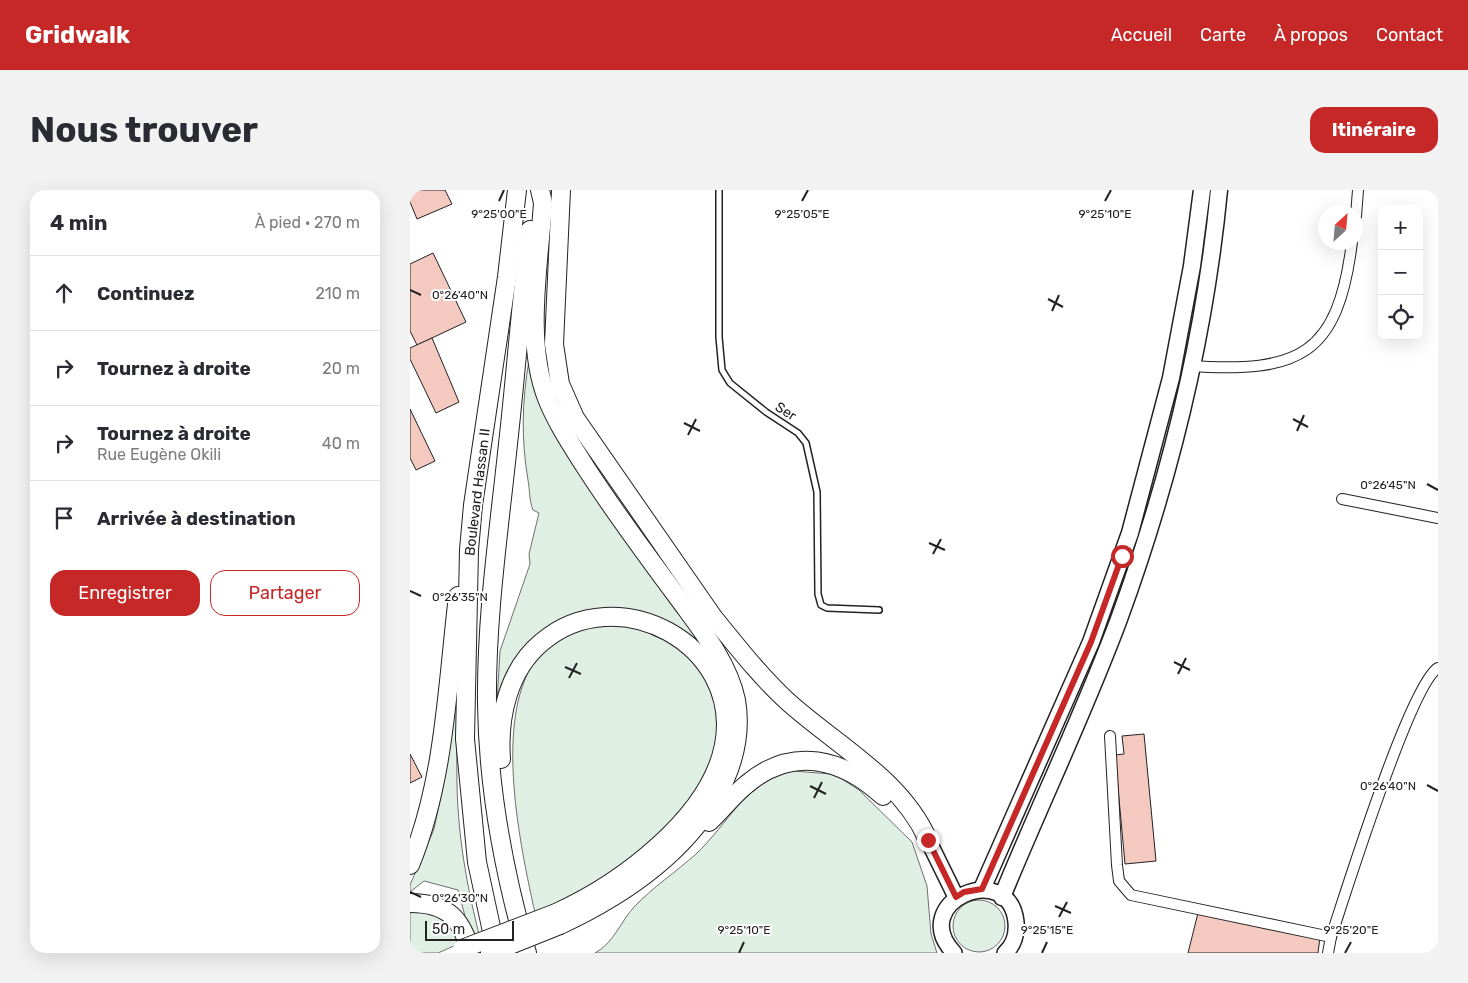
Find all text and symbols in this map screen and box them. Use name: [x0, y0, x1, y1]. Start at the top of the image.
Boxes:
text: Gridwalk: [25, 21, 130, 49]
text: Accueil: [1111, 24, 1172, 46]
text: Carte: [1200, 24, 1246, 46]
text: À propos: [1274, 24, 1348, 46]
text: Contact: [1376, 24, 1443, 46]
button: Itinéraire: [1310, 107, 1438, 153]
text: Nous trouver: [30, 109, 258, 151]
north arrow: [1318, 205, 1363, 250]
map controls: [1378, 205, 1423, 340]
button: +: [1378, 205, 1423, 250]
text: 9°25'00"E: [471, 207, 527, 221]
text: 9°25'05"E: [774, 207, 830, 221]
text: 9°25'10"E: [1078, 207, 1132, 221]
text: 4 min: [50, 210, 108, 235]
text: À pied · 270 m: [255, 213, 360, 232]
button: −: [1378, 250, 1423, 295]
icon: ahead: [50, 279, 78, 307]
text: Continuez: [97, 282, 195, 305]
text: 210 m: [315, 284, 360, 303]
text: 0°26'40"N: [432, 288, 488, 302]
button: locate: [1378, 295, 1423, 340]
icon: right: [50, 354, 78, 382]
text: Tournez à droite: [97, 357, 251, 380]
text: 20 m: [322, 359, 360, 378]
street label: Ser: [772, 398, 800, 425]
text: Tournez à droite: [97, 422, 251, 445]
street label: Boulevard Hassan II: [461, 427, 494, 557]
icon: right: [50, 429, 78, 457]
text: 40 m: [322, 434, 360, 453]
text: Rue Eugène Okili: [97, 445, 221, 464]
text: 0°26'45"N: [1360, 478, 1416, 492]
icon: arrive: [50, 504, 78, 532]
text: Arrivée à destination: [97, 507, 296, 530]
route start: [1111, 545, 1134, 568]
button: Enregistrer: [50, 570, 200, 616]
button: Partager: [210, 570, 360, 616]
text: 0°26'35"N: [432, 590, 488, 604]
text: 0°26'40"N: [1360, 779, 1416, 793]
route end: [917, 829, 940, 852]
text: 0°26'30"N: [432, 891, 488, 905]
scale bar: [425, 918, 514, 941]
text: 50 m: [432, 921, 465, 938]
text: 9°25'10"E: [717, 923, 771, 937]
text: 9°25'15"E: [1021, 923, 1073, 937]
text: 9°25'20"E: [1324, 923, 1379, 937]

